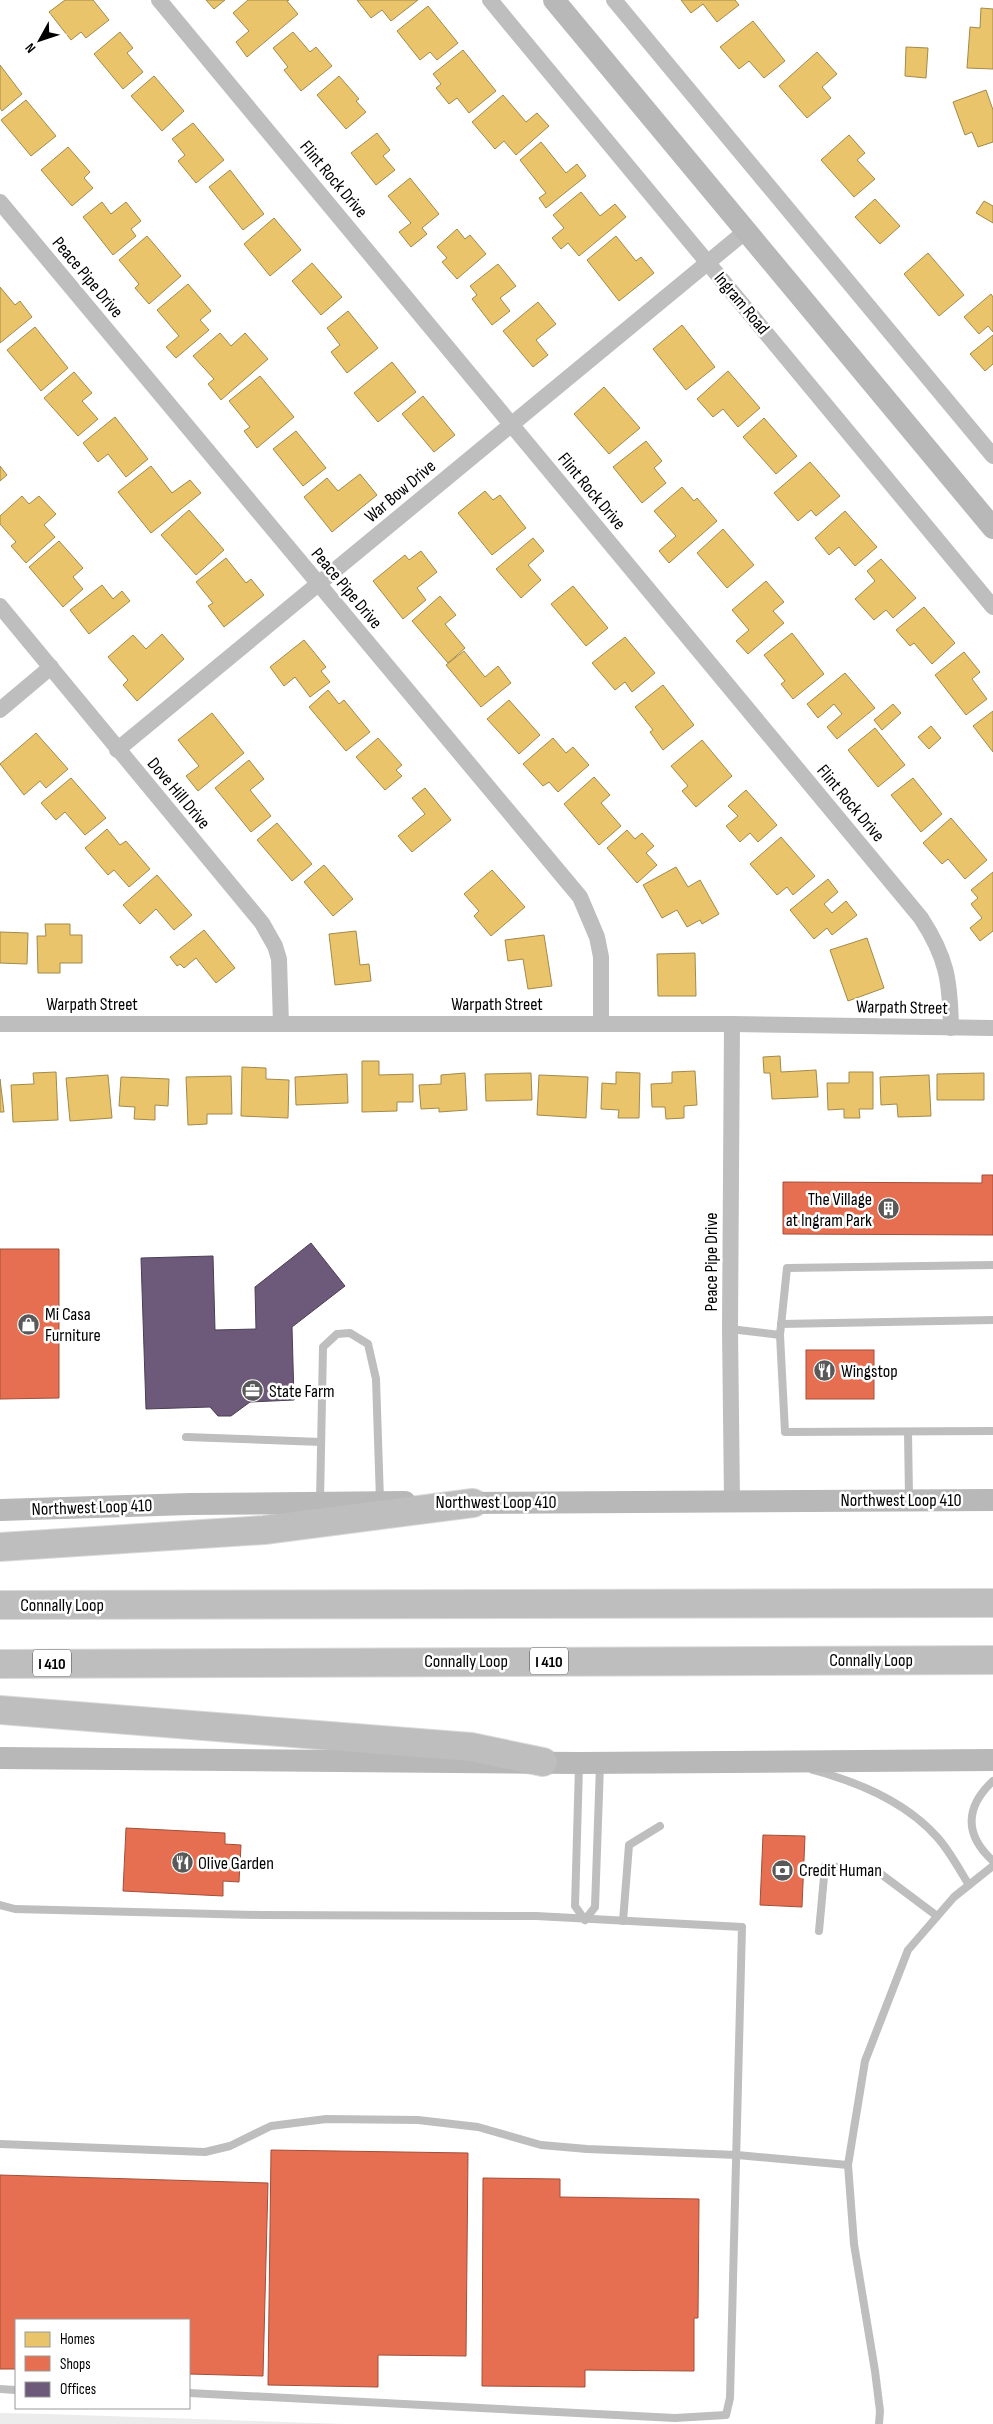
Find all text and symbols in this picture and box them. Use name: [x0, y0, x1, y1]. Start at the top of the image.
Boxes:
north arrow: [15, 15, 65, 65]
text: N: [22, 40, 39, 56]
street label: Flint Rock Drive: [295, 137, 372, 222]
street label: Peace Pipe Drive: [48, 233, 127, 322]
street label: Ingram Road: [710, 268, 774, 339]
street label: Flint Rock Drive: [553, 449, 630, 534]
street label: War Bow Drive: [361, 456, 440, 527]
street label: Peace Pipe Drive: [307, 544, 386, 633]
street label: Dove Hill Drive: [143, 753, 214, 833]
street label: Flint Rock Drive: [812, 761, 889, 846]
street label: Warpath Street: [46, 994, 138, 1015]
street label: Warpath Street: [451, 994, 543, 1015]
street label: Warpath Street: [856, 996, 949, 1019]
place label: The Village at Ingram Park: [786, 1189, 872, 1231]
building icon: The Village at Ingram Park: [876, 1197, 900, 1221]
street label: Peace Pipe Drive: [701, 1213, 722, 1311]
place label: Mi Casa Furniture: [45, 1304, 101, 1346]
shop icon: Mi Casa Furniture: [17, 1312, 41, 1336]
restaurant icon: Wingstop: [813, 1359, 837, 1383]
place label: Wingstop: [841, 1361, 898, 1382]
office icon: State Farm: [241, 1379, 265, 1403]
place label: State Farm: [269, 1381, 335, 1402]
street label: Northwest Loop 410: [841, 1490, 961, 1511]
street label: Northwest Loop 410: [436, 1492, 556, 1513]
street label: Northwest Loop 410: [31, 1495, 153, 1520]
street label: Connally Loop: [20, 1595, 104, 1616]
road number: I 410: [530, 1648, 568, 1674]
road number: I 410: [33, 1650, 71, 1676]
street label: Connally Loop: [829, 1650, 913, 1671]
street label: Connally Loop: [424, 1651, 508, 1672]
restaurant icon: Olive Garden: [170, 1851, 194, 1875]
place label: Olive Garden: [198, 1853, 274, 1874]
bank icon: Credit Human: [771, 1858, 795, 1882]
place label: Credit Human: [799, 1860, 882, 1881]
legend: [15, 2319, 190, 2409]
text: Homes: [60, 2330, 95, 2349]
text: Shops: [60, 2355, 91, 2374]
text: Offices: [60, 2380, 96, 2399]

